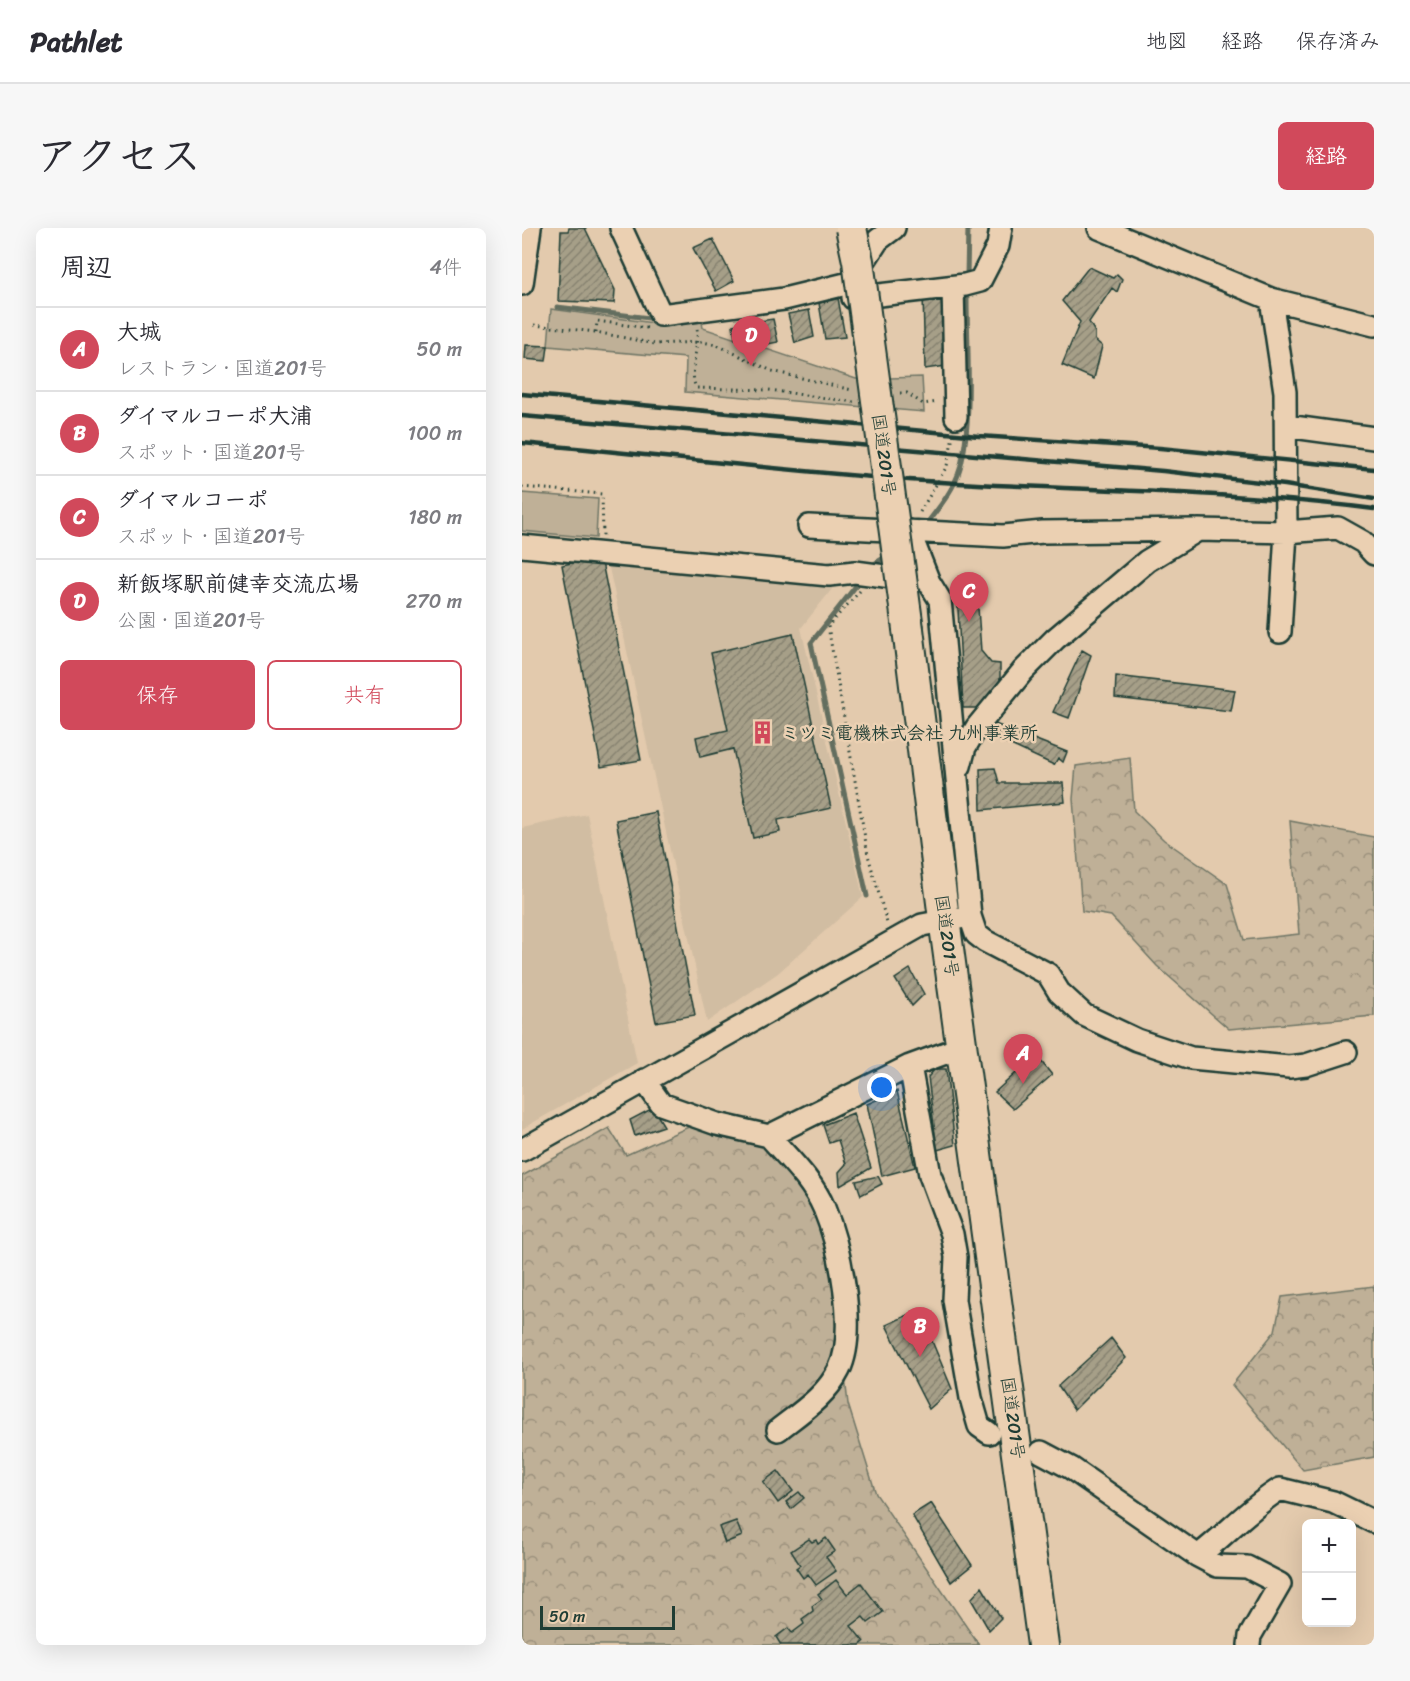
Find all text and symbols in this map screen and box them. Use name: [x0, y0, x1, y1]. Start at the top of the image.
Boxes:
text: Pathlet: [30, 17, 123, 66]
text: 地図: [1146, 22, 1188, 60]
text: 経路: [1221, 22, 1263, 60]
text: 保存済み: [1296, 22, 1380, 60]
text: アクセス: [36, 119, 201, 193]
button: 経路: [1278, 122, 1374, 190]
text: 周辺: [60, 244, 112, 290]
text: 4件: [430, 250, 462, 285]
text: 大城: [117, 312, 161, 351]
pin: D: [732, 316, 770, 366]
text: A: [73, 332, 86, 367]
text: 50 m: [417, 332, 462, 367]
text: レストラン · 国道201号: [117, 351, 327, 386]
text: ダイマルコーポ大浦: [117, 396, 312, 435]
street label: 国道201号: [862, 411, 906, 499]
text: B: [73, 416, 86, 451]
text: 100 m: [408, 416, 462, 451]
text: スポット · 国道201号: [117, 435, 306, 470]
text: ダイマルコーポ: [117, 480, 268, 519]
text: C: [73, 500, 86, 535]
text: 180 m: [408, 500, 462, 535]
text: スポット · 国道201号: [117, 519, 306, 554]
text: 新飯塚駅前健幸交流広場: [117, 564, 359, 603]
pin: C: [950, 572, 988, 622]
text: D: [74, 584, 85, 619]
text: 270 m: [406, 584, 462, 619]
text: 公園 · 国道201号: [117, 603, 266, 638]
button: 保存: [60, 660, 255, 730]
button: 共有: [267, 660, 462, 730]
place label: ミツミ電機株式会社 九州事業所: [781, 717, 1038, 749]
building icon: ミツミ電機株式会社 九州事業所: [750, 720, 776, 746]
street label: 国道201号: [925, 892, 969, 980]
pin: A: [1004, 1034, 1042, 1084]
your location: [867, 1073, 896, 1102]
pin: B: [900, 1308, 940, 1357]
street label: 国道201号: [991, 1374, 1035, 1462]
map controls: [1302, 1519, 1356, 1627]
button: +: [1302, 1519, 1356, 1573]
button: −: [1302, 1573, 1356, 1627]
text: 50 m: [549, 1602, 585, 1631]
scale bar: [540, 1603, 675, 1630]

